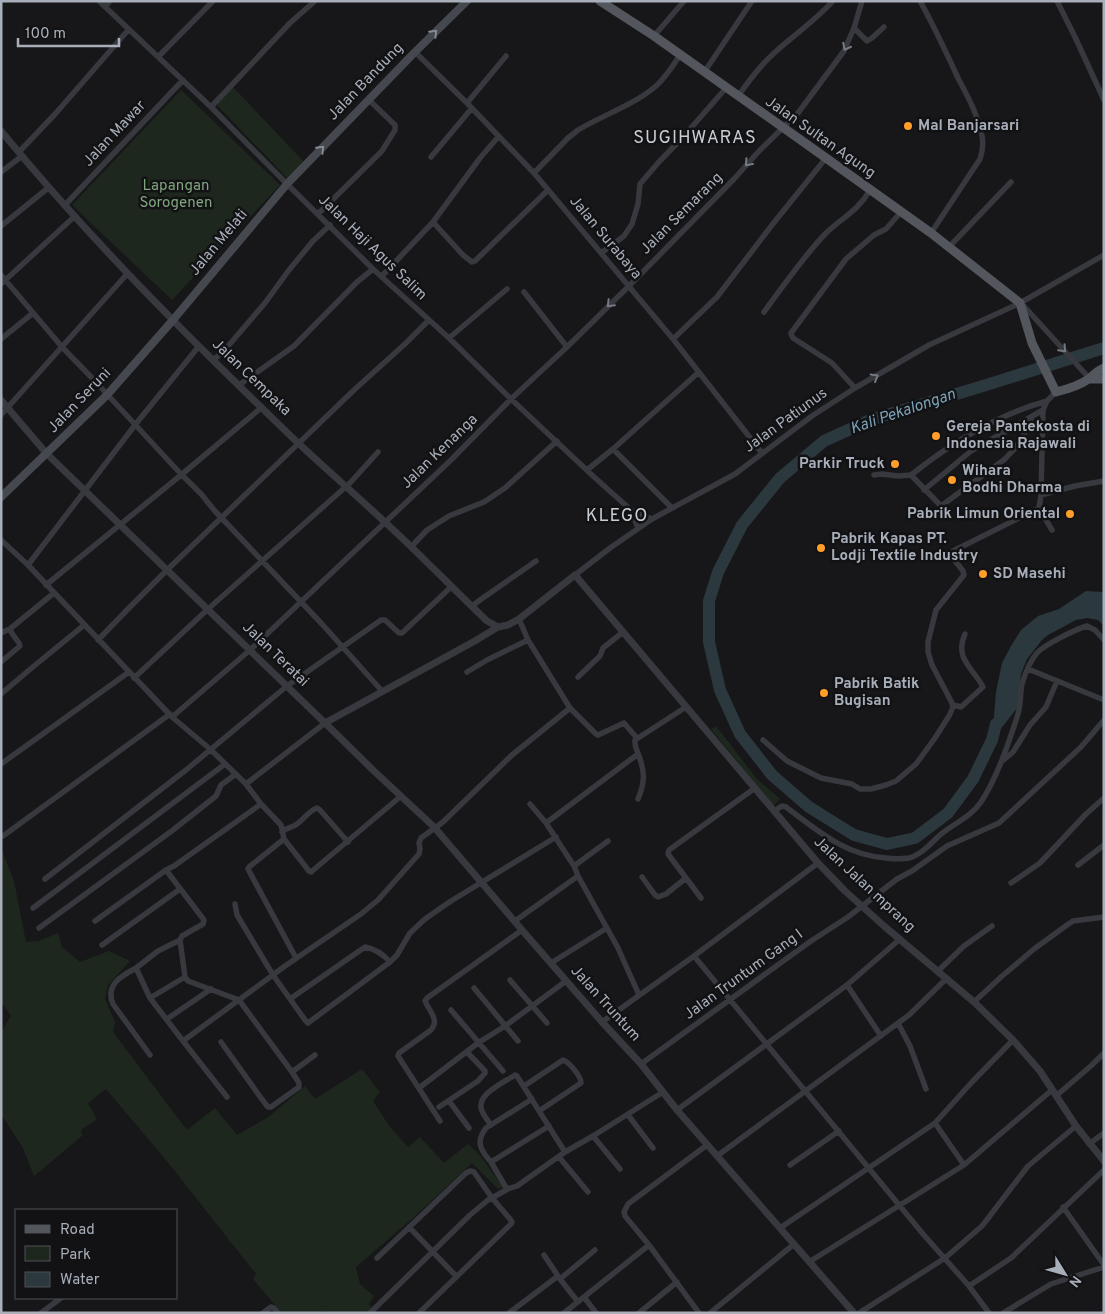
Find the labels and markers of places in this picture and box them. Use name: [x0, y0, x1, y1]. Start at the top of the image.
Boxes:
place label: Mal Banjarsari: [918, 117, 1019, 136]
marker: Mal Banjarsari: [902, 120, 914, 132]
place label: Gereja Pantekosta di Indonesia Rajawali: [946, 418, 1090, 454]
marker: Gereja Pantekosta di Indonesia Rajawali: [930, 430, 942, 442]
place label: Parkir Truck: [799, 455, 885, 474]
marker: Parkir Truck: [889, 458, 901, 470]
place label: Wihara Bodhi Dharma: [962, 462, 1062, 498]
marker: Wihara Bodhi Dharma: [946, 474, 958, 486]
place label: Pabrik Limun Oriental: [907, 505, 1060, 524]
marker: Pabrik Limun Oriental: [1064, 508, 1076, 520]
place label: Pabrik Kapas PT. Lodji Textile Industry: [831, 530, 979, 566]
marker: Pabrik Kapas PT. Lodji Textile Industry: [815, 542, 827, 554]
place label: SD Masehi: [993, 565, 1066, 584]
marker: SD Masehi: [977, 568, 989, 580]
place label: Pabrik Batik Bugisan: [834, 675, 919, 711]
marker: Pabrik Batik Bugisan: [818, 687, 830, 699]

